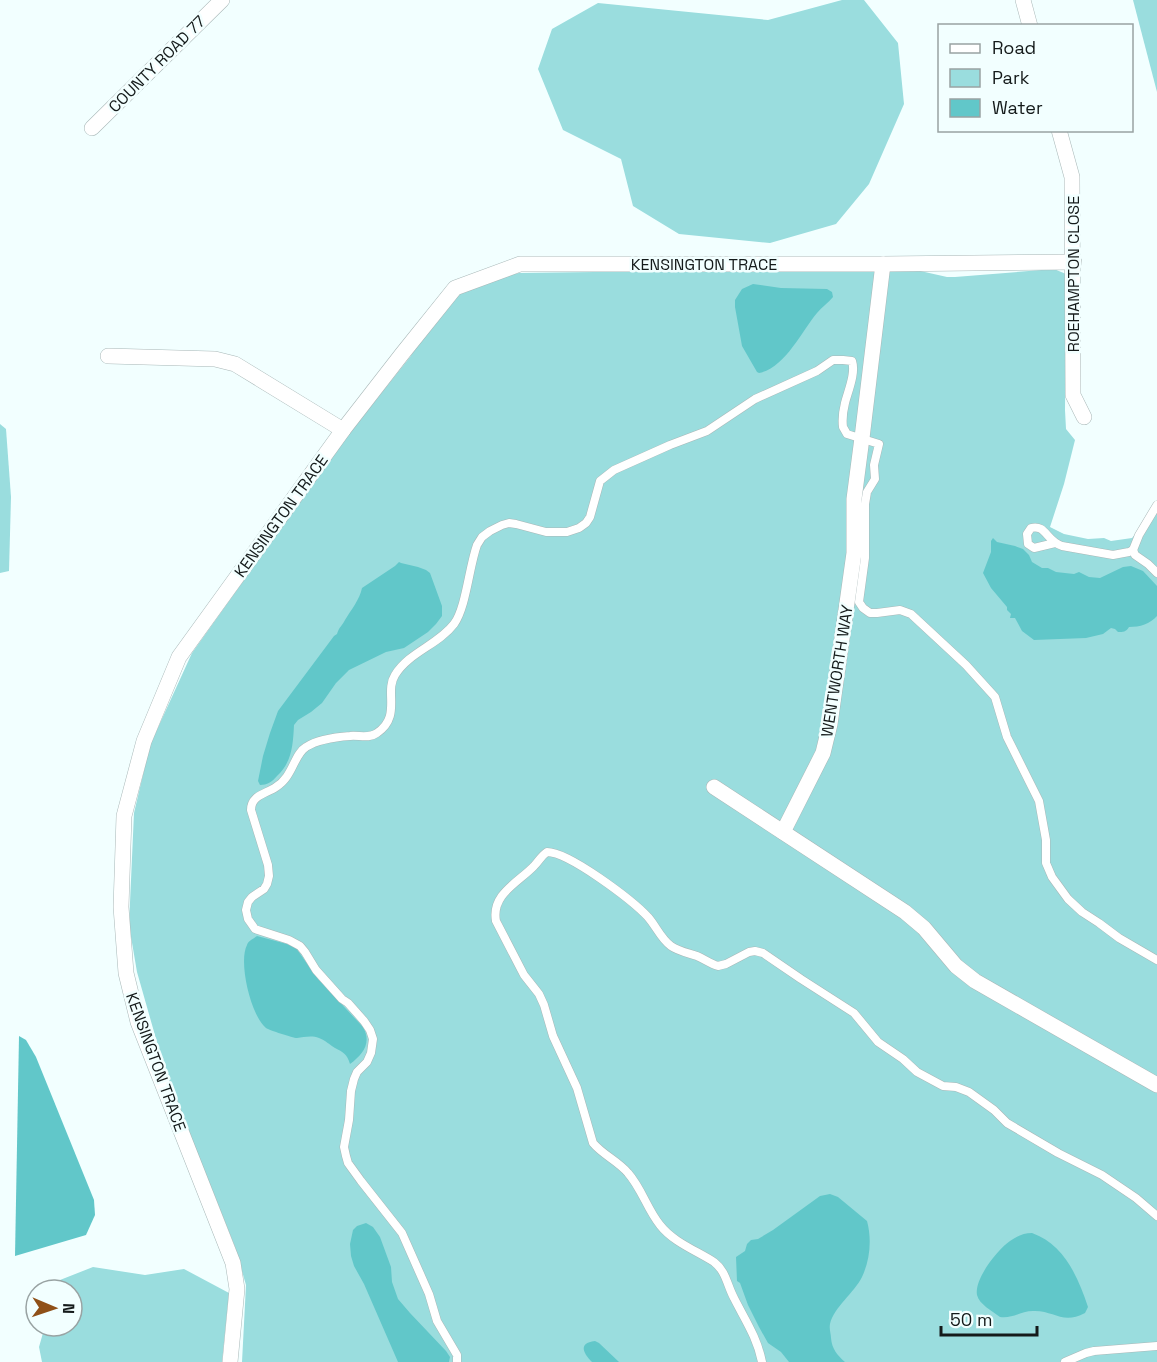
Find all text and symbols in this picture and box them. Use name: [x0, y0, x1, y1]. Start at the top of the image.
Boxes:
street label: COUNTY ROAD 77: [104, 11, 210, 117]
legend: [938, 24, 1133, 132]
text: Road: [992, 36, 1036, 59]
text: Park: [992, 66, 1030, 89]
text: Water: [992, 96, 1043, 119]
street label: ROEHAMPTON CLOSE: [1063, 196, 1084, 352]
street label: KENSINGTON TRACE: [631, 254, 777, 275]
street label: KENSINGTON TRACE: [229, 451, 333, 581]
street label: WENTWORTH WAY: [816, 603, 858, 739]
street label: KENSINGTON TRACE: [121, 990, 191, 1134]
north arrow: [24, 1278, 84, 1338]
scale bar: [941, 1299, 1037, 1337]
text: N: [58, 1303, 79, 1314]
text: 50 m: [950, 1308, 992, 1331]

